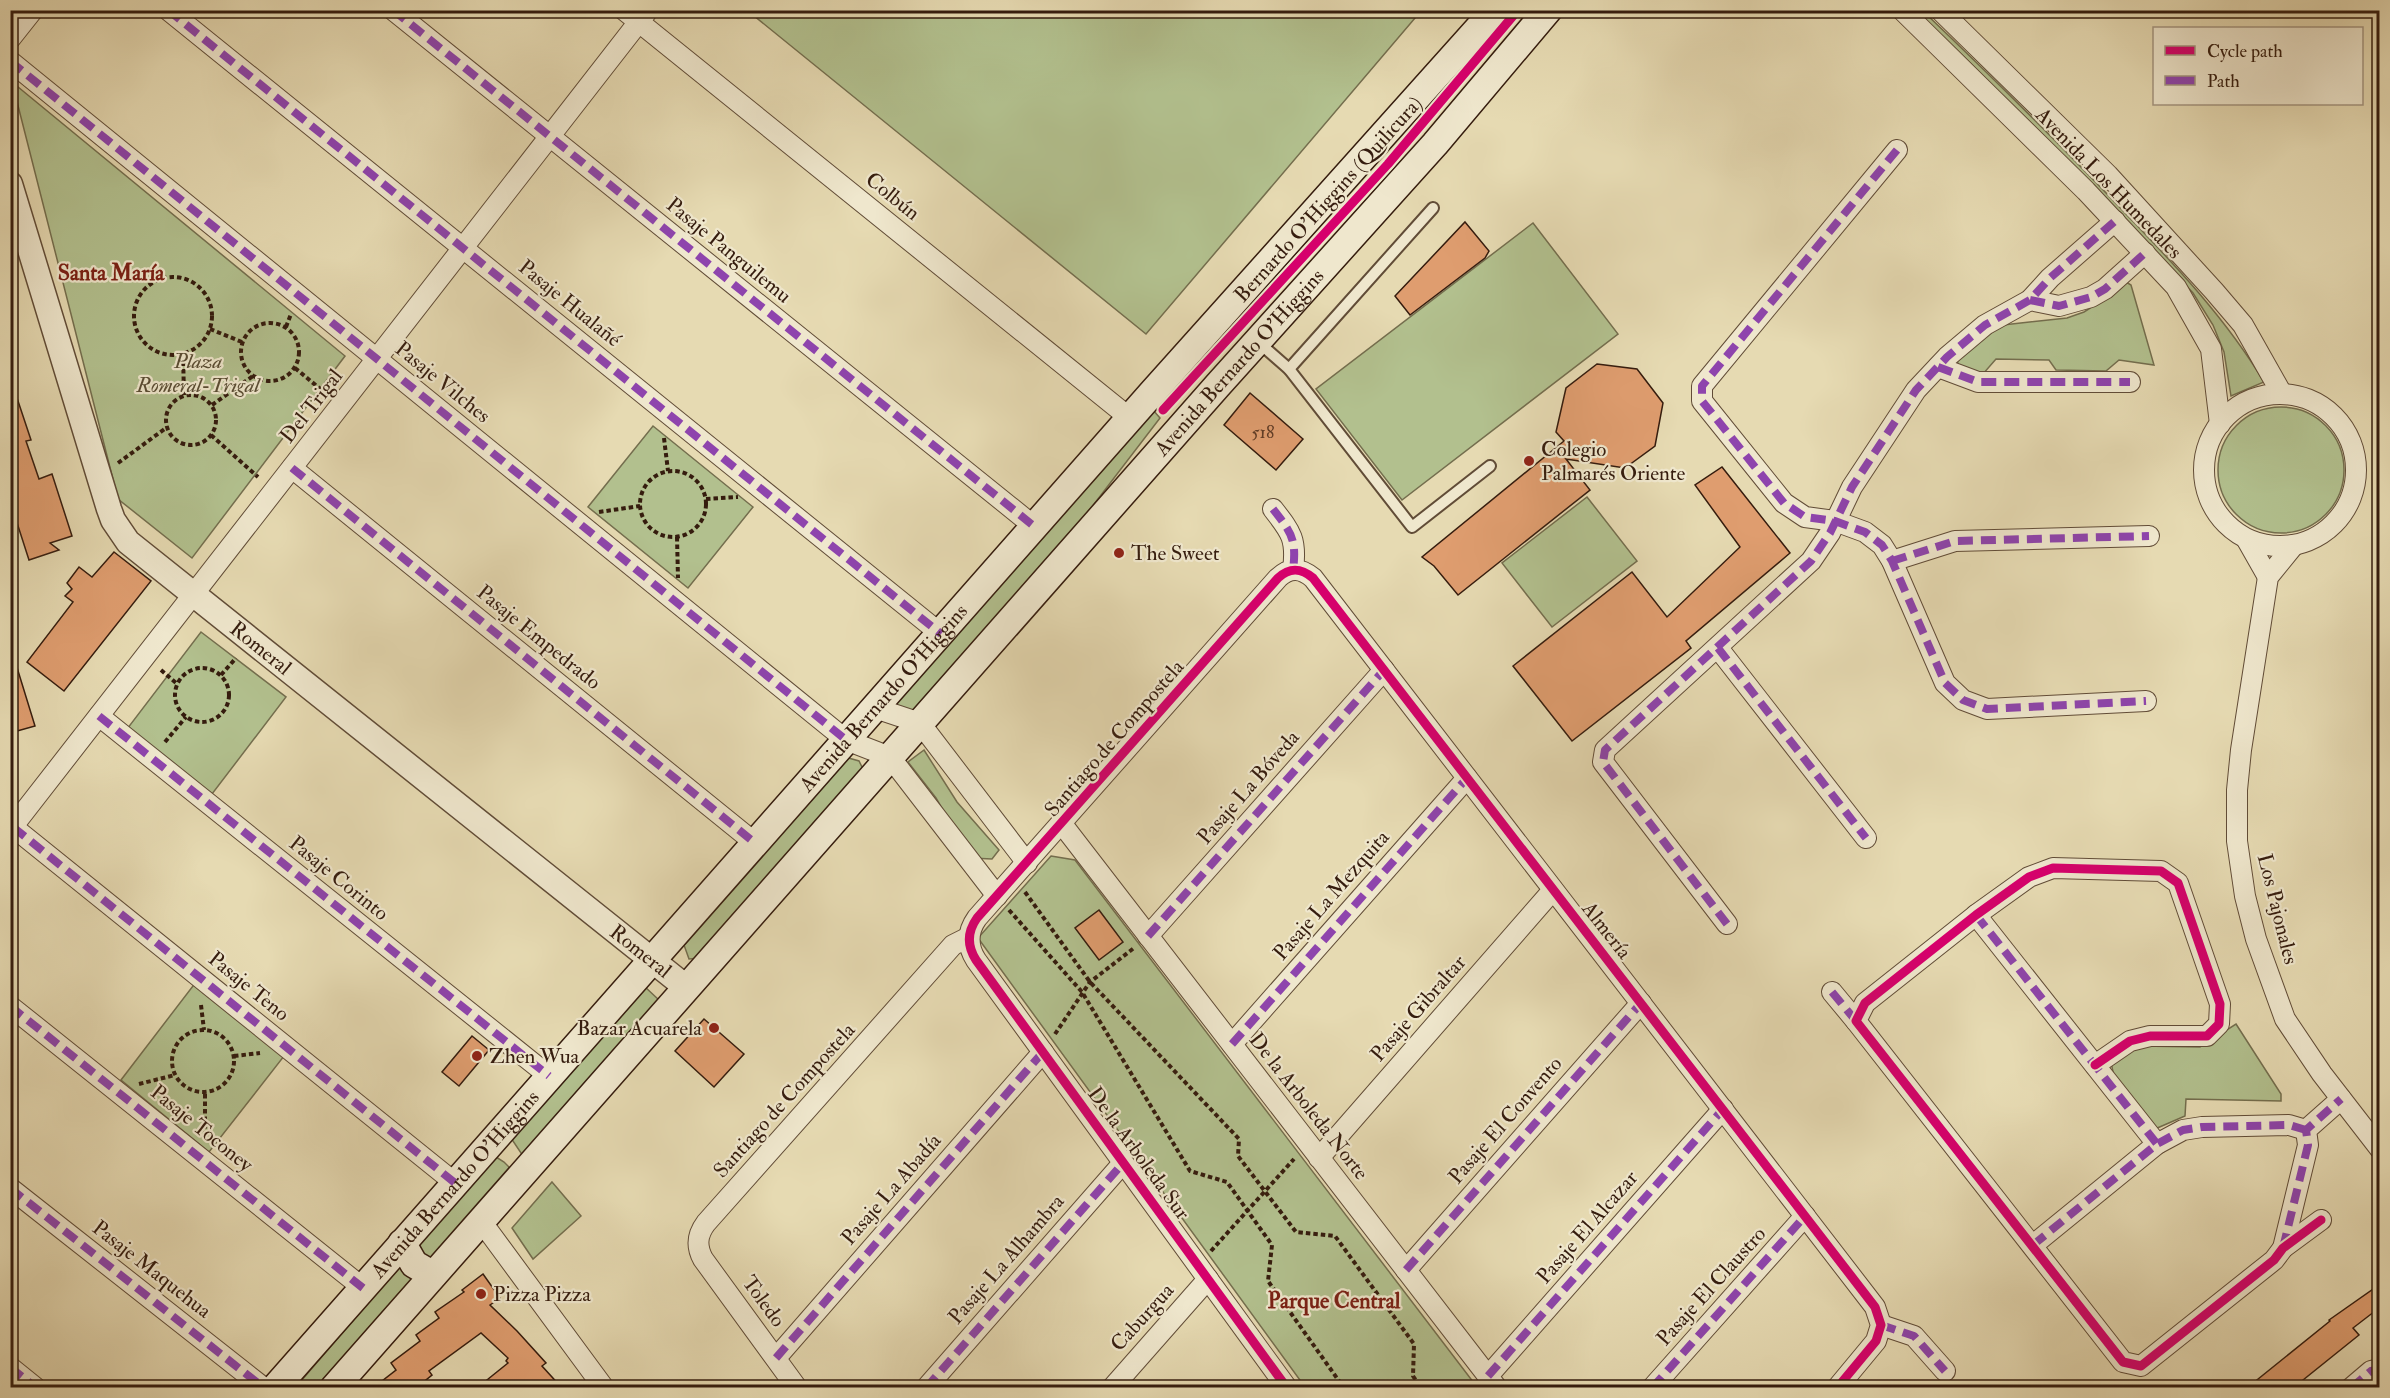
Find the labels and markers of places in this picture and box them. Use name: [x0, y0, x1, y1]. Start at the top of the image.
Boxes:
place label: Colegio Palmarés Oriente: [1541, 436, 1686, 487]
marker: Colegio Palmarés Oriente: [1522, 454, 1536, 468]
place label: The Sweet: [1131, 540, 1220, 567]
marker: The Sweet: [1112, 546, 1126, 560]
place label: Bazar Acuarela: [577, 1015, 702, 1042]
marker: Bazar Acuarela: [707, 1021, 721, 1035]
place label: Zhen Wua: [489, 1043, 580, 1070]
marker: Zhen Wua: [470, 1049, 484, 1063]
place label: Pizza Pizza: [493, 1281, 591, 1308]
marker: Pizza Pizza: [474, 1287, 488, 1301]

